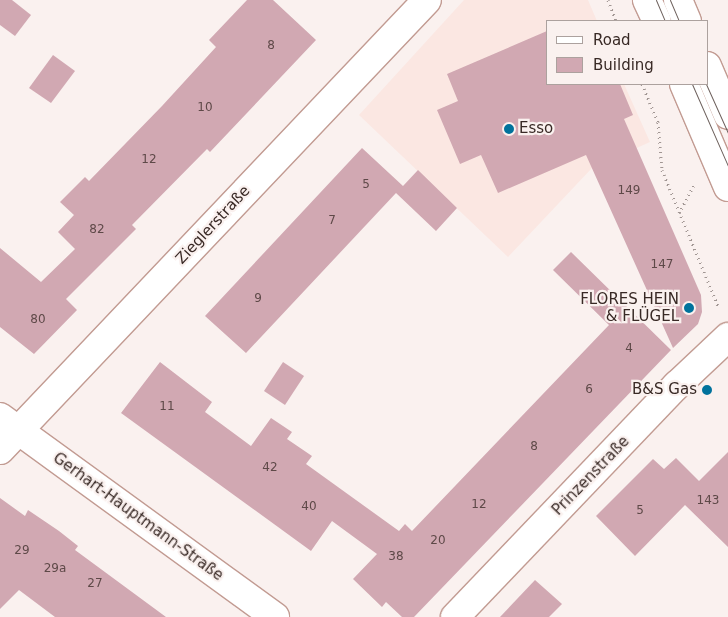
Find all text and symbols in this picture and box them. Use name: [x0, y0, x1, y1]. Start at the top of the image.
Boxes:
legend: [546, 20, 708, 85]
text: Road: [593, 31, 631, 49]
house number: 8: [267, 39, 275, 53]
text: Building: [593, 56, 654, 74]
house number: 10: [197, 101, 213, 115]
place label: Esso: [519, 120, 553, 138]
marker: Esso: [503, 123, 515, 135]
house number: 12: [141, 153, 157, 167]
house number: 5: [362, 178, 370, 192]
street label: Zieglerstraße: [172, 182, 254, 268]
house number: 149: [618, 184, 640, 198]
house number: 7: [328, 214, 336, 228]
house number: 82: [89, 223, 105, 237]
house number: 147: [651, 258, 673, 272]
place label: FLORES HEIN & FLÜGEL: [580, 290, 679, 325]
house number: 9: [254, 292, 262, 306]
marker: FLORES HEIN & FLÜGEL: [683, 302, 695, 314]
house number: 80: [30, 313, 46, 327]
house number: 4: [625, 342, 633, 356]
place label: B&S Gas: [632, 381, 697, 399]
house number: 6: [585, 383, 593, 397]
marker: B&S Gas: [701, 384, 713, 396]
house number: 11: [159, 400, 175, 414]
street label: Prinzenstraße: [549, 433, 633, 519]
house number: 8: [530, 440, 538, 454]
street label: Gerhart-Hauptmann-Straße: [49, 449, 227, 585]
house number: 42: [262, 461, 278, 475]
house number: 143: [697, 494, 719, 508]
house number: 12: [471, 498, 487, 512]
house number: 40: [301, 500, 317, 514]
house number: 5: [636, 504, 644, 518]
house number: 20: [430, 534, 446, 548]
house number: 29: [14, 544, 30, 558]
house number: 38: [388, 550, 404, 564]
house number: 29a: [44, 562, 66, 576]
house number: 27: [87, 577, 103, 591]

